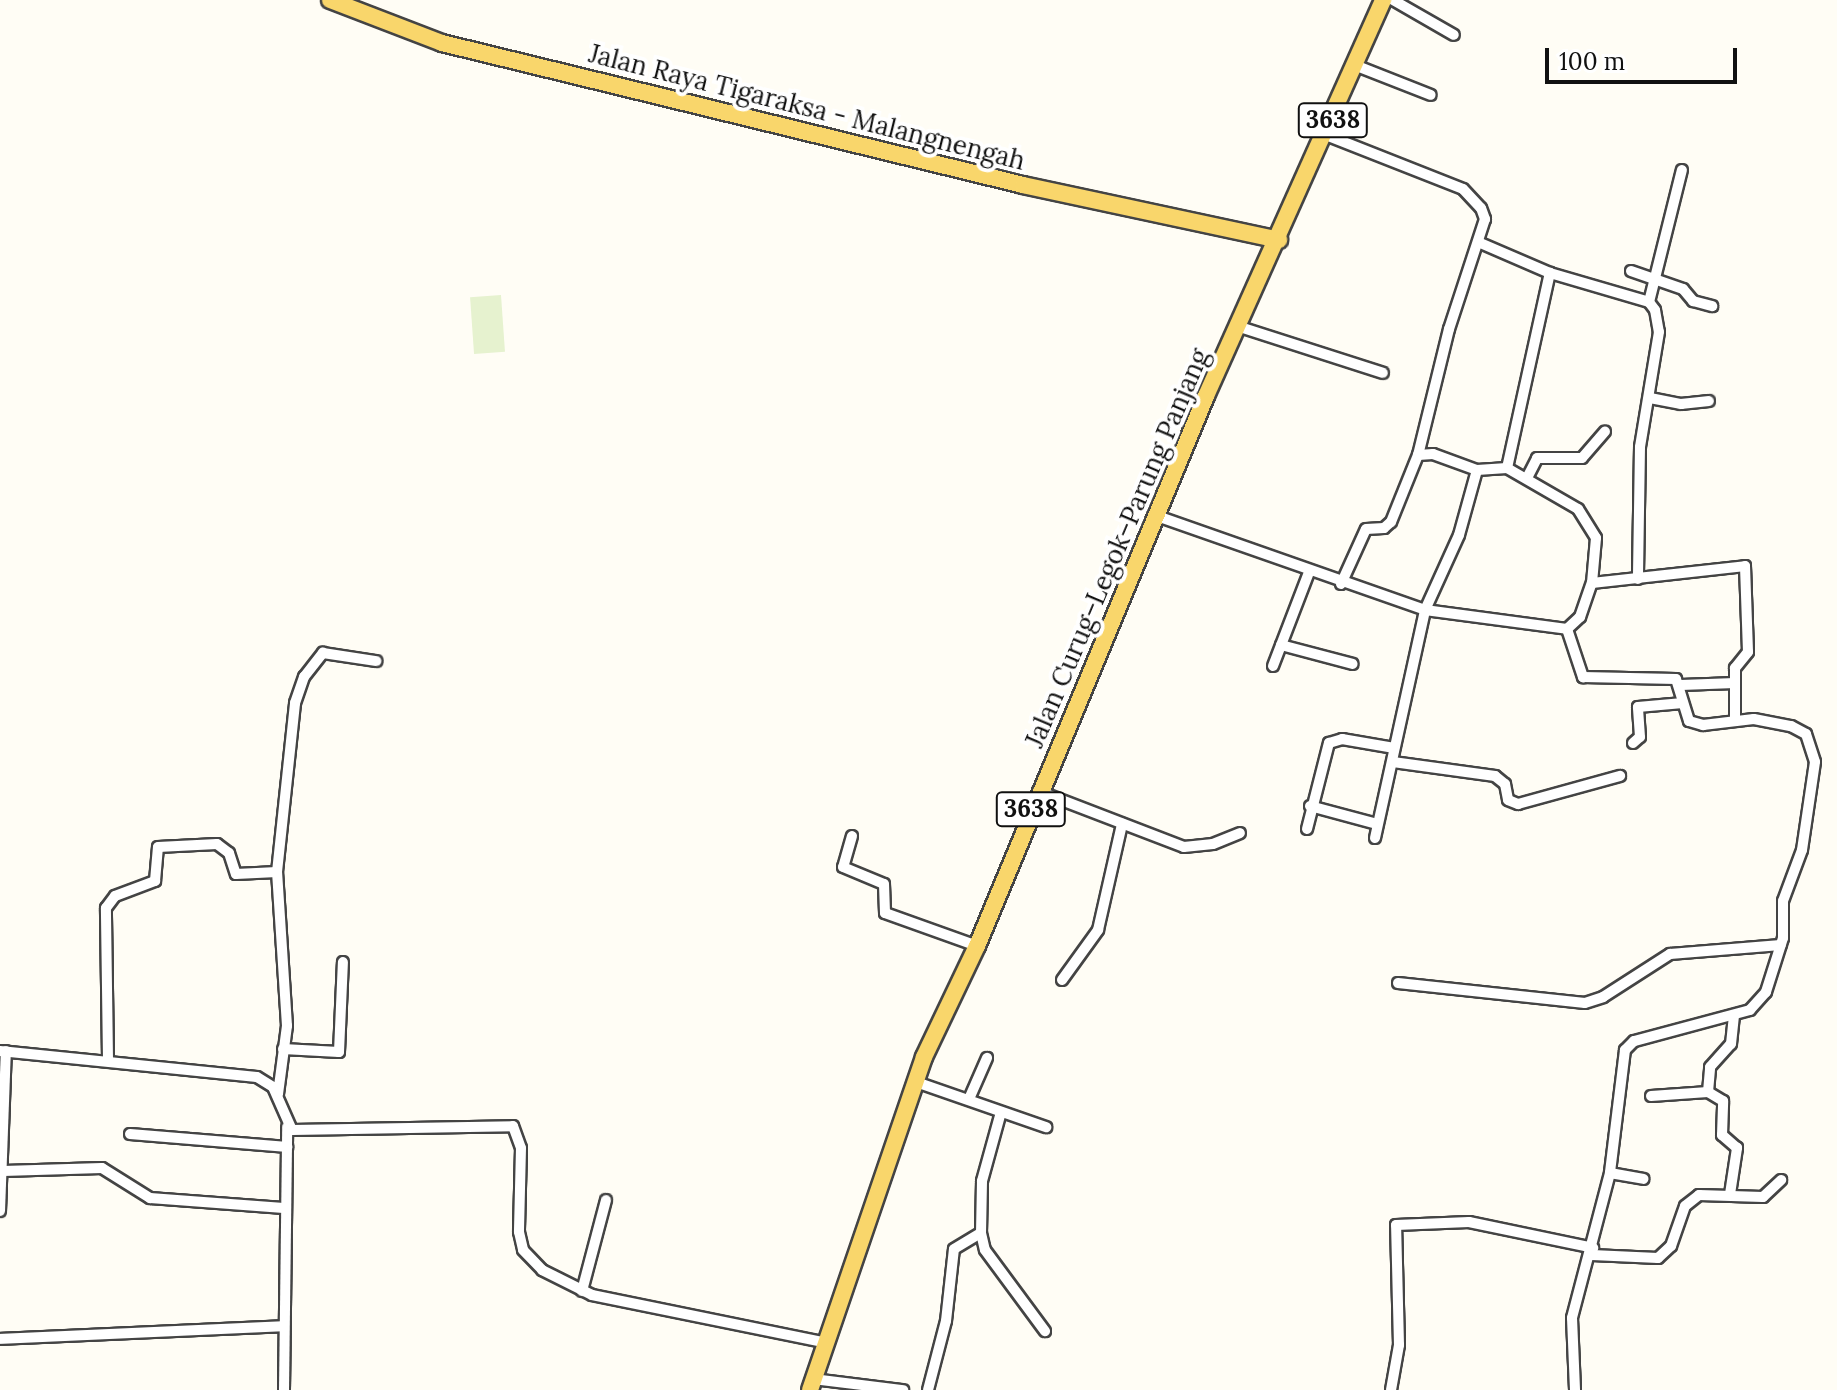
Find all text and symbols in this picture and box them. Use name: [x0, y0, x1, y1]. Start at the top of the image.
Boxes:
scale bar: [1549, 32, 1741, 82]
street label: Jalan Raya Tigaraksa - Malangnengah: [586, 38, 1028, 176]
text: 100 m: [1559, 46, 1625, 77]
road number: 3638: [1297, 100, 1369, 140]
street label: Jalan Curug–Legok–Parung Panjang: [1019, 344, 1215, 752]
road number: 3638: [995, 789, 1067, 829]

